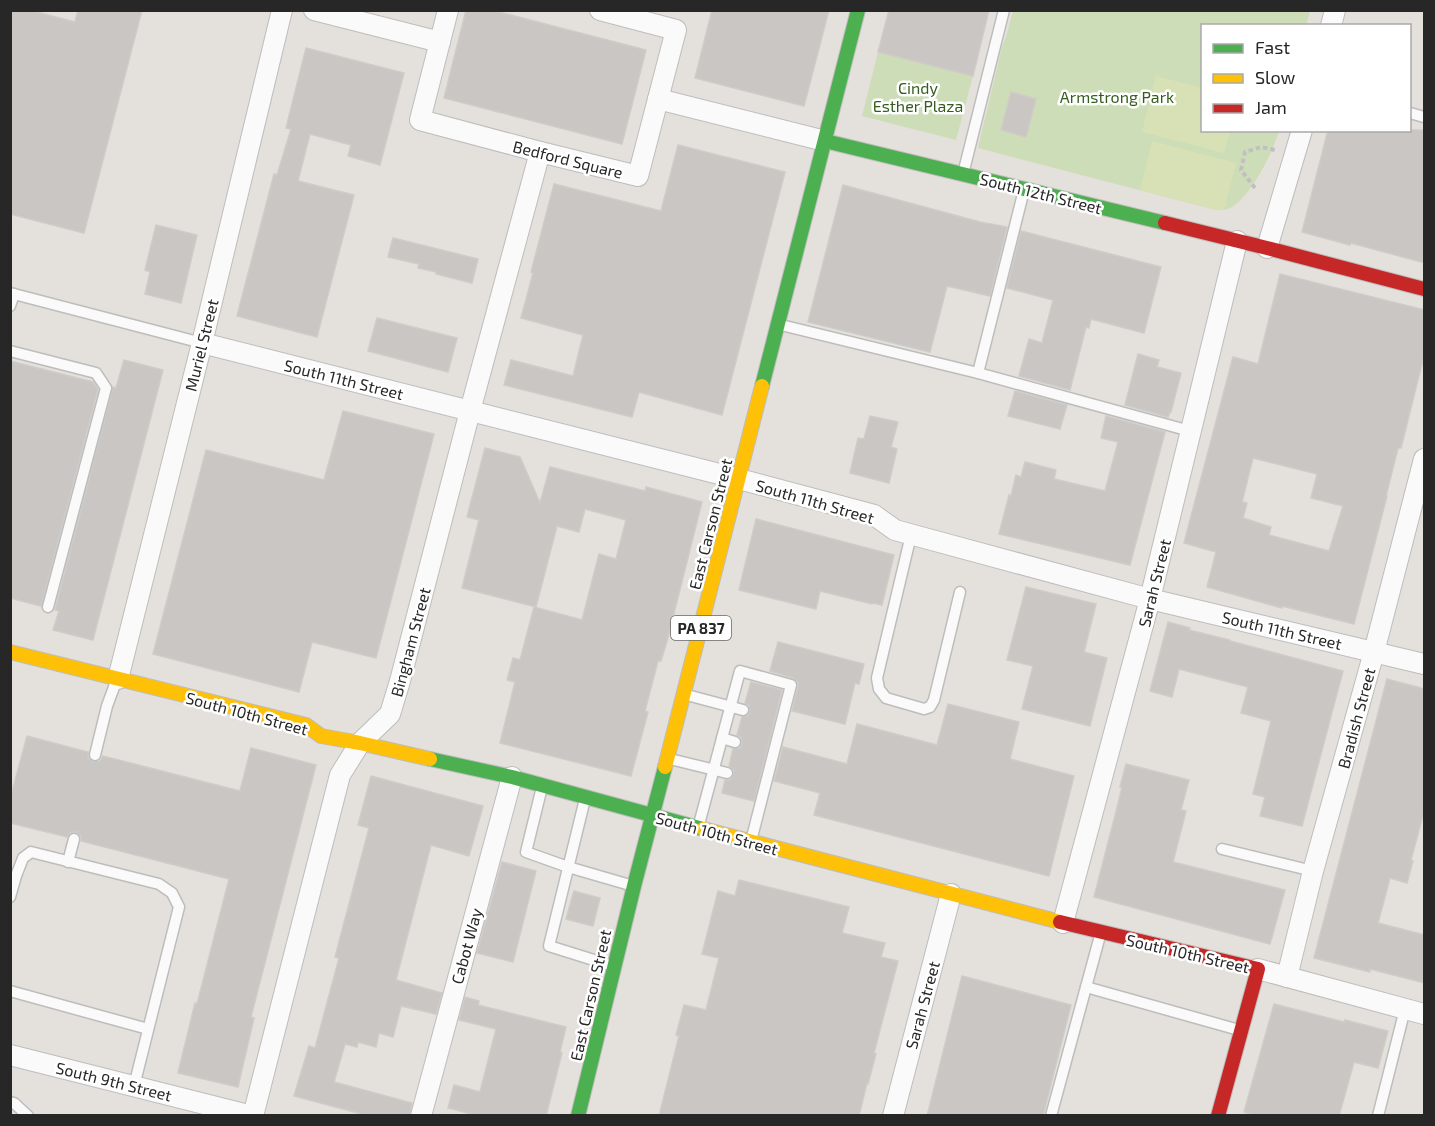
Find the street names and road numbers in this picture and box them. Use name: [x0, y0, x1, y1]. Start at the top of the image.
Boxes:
street label: Bedford Square: [511, 136, 625, 182]
street label: South 12th Street: [978, 169, 1104, 217]
street label: Muriel Street: [180, 297, 222, 393]
street label: South 11th Street: [282, 355, 406, 403]
street label: East Carson Street: [685, 456, 735, 592]
street label: South 11th Street: [754, 475, 876, 527]
street label: Sarah Street: [1134, 537, 1174, 629]
street label: Bingham Street: [386, 585, 434, 699]
street label: South 11th Street: [1220, 607, 1344, 653]
road number: PA 837: [671, 616, 731, 640]
street label: Bradish Street: [1333, 665, 1379, 771]
street label: South 10th Street: [184, 688, 310, 738]
street label: South 10th Street: [654, 808, 780, 858]
street label: Cabot Way: [447, 905, 485, 986]
street label: East Carson Street: [566, 927, 614, 1063]
street label: South 10th Street: [1125, 930, 1251, 976]
street label: Sarah Street: [901, 959, 943, 1051]
street label: South 9th Street: [54, 1057, 174, 1105]

